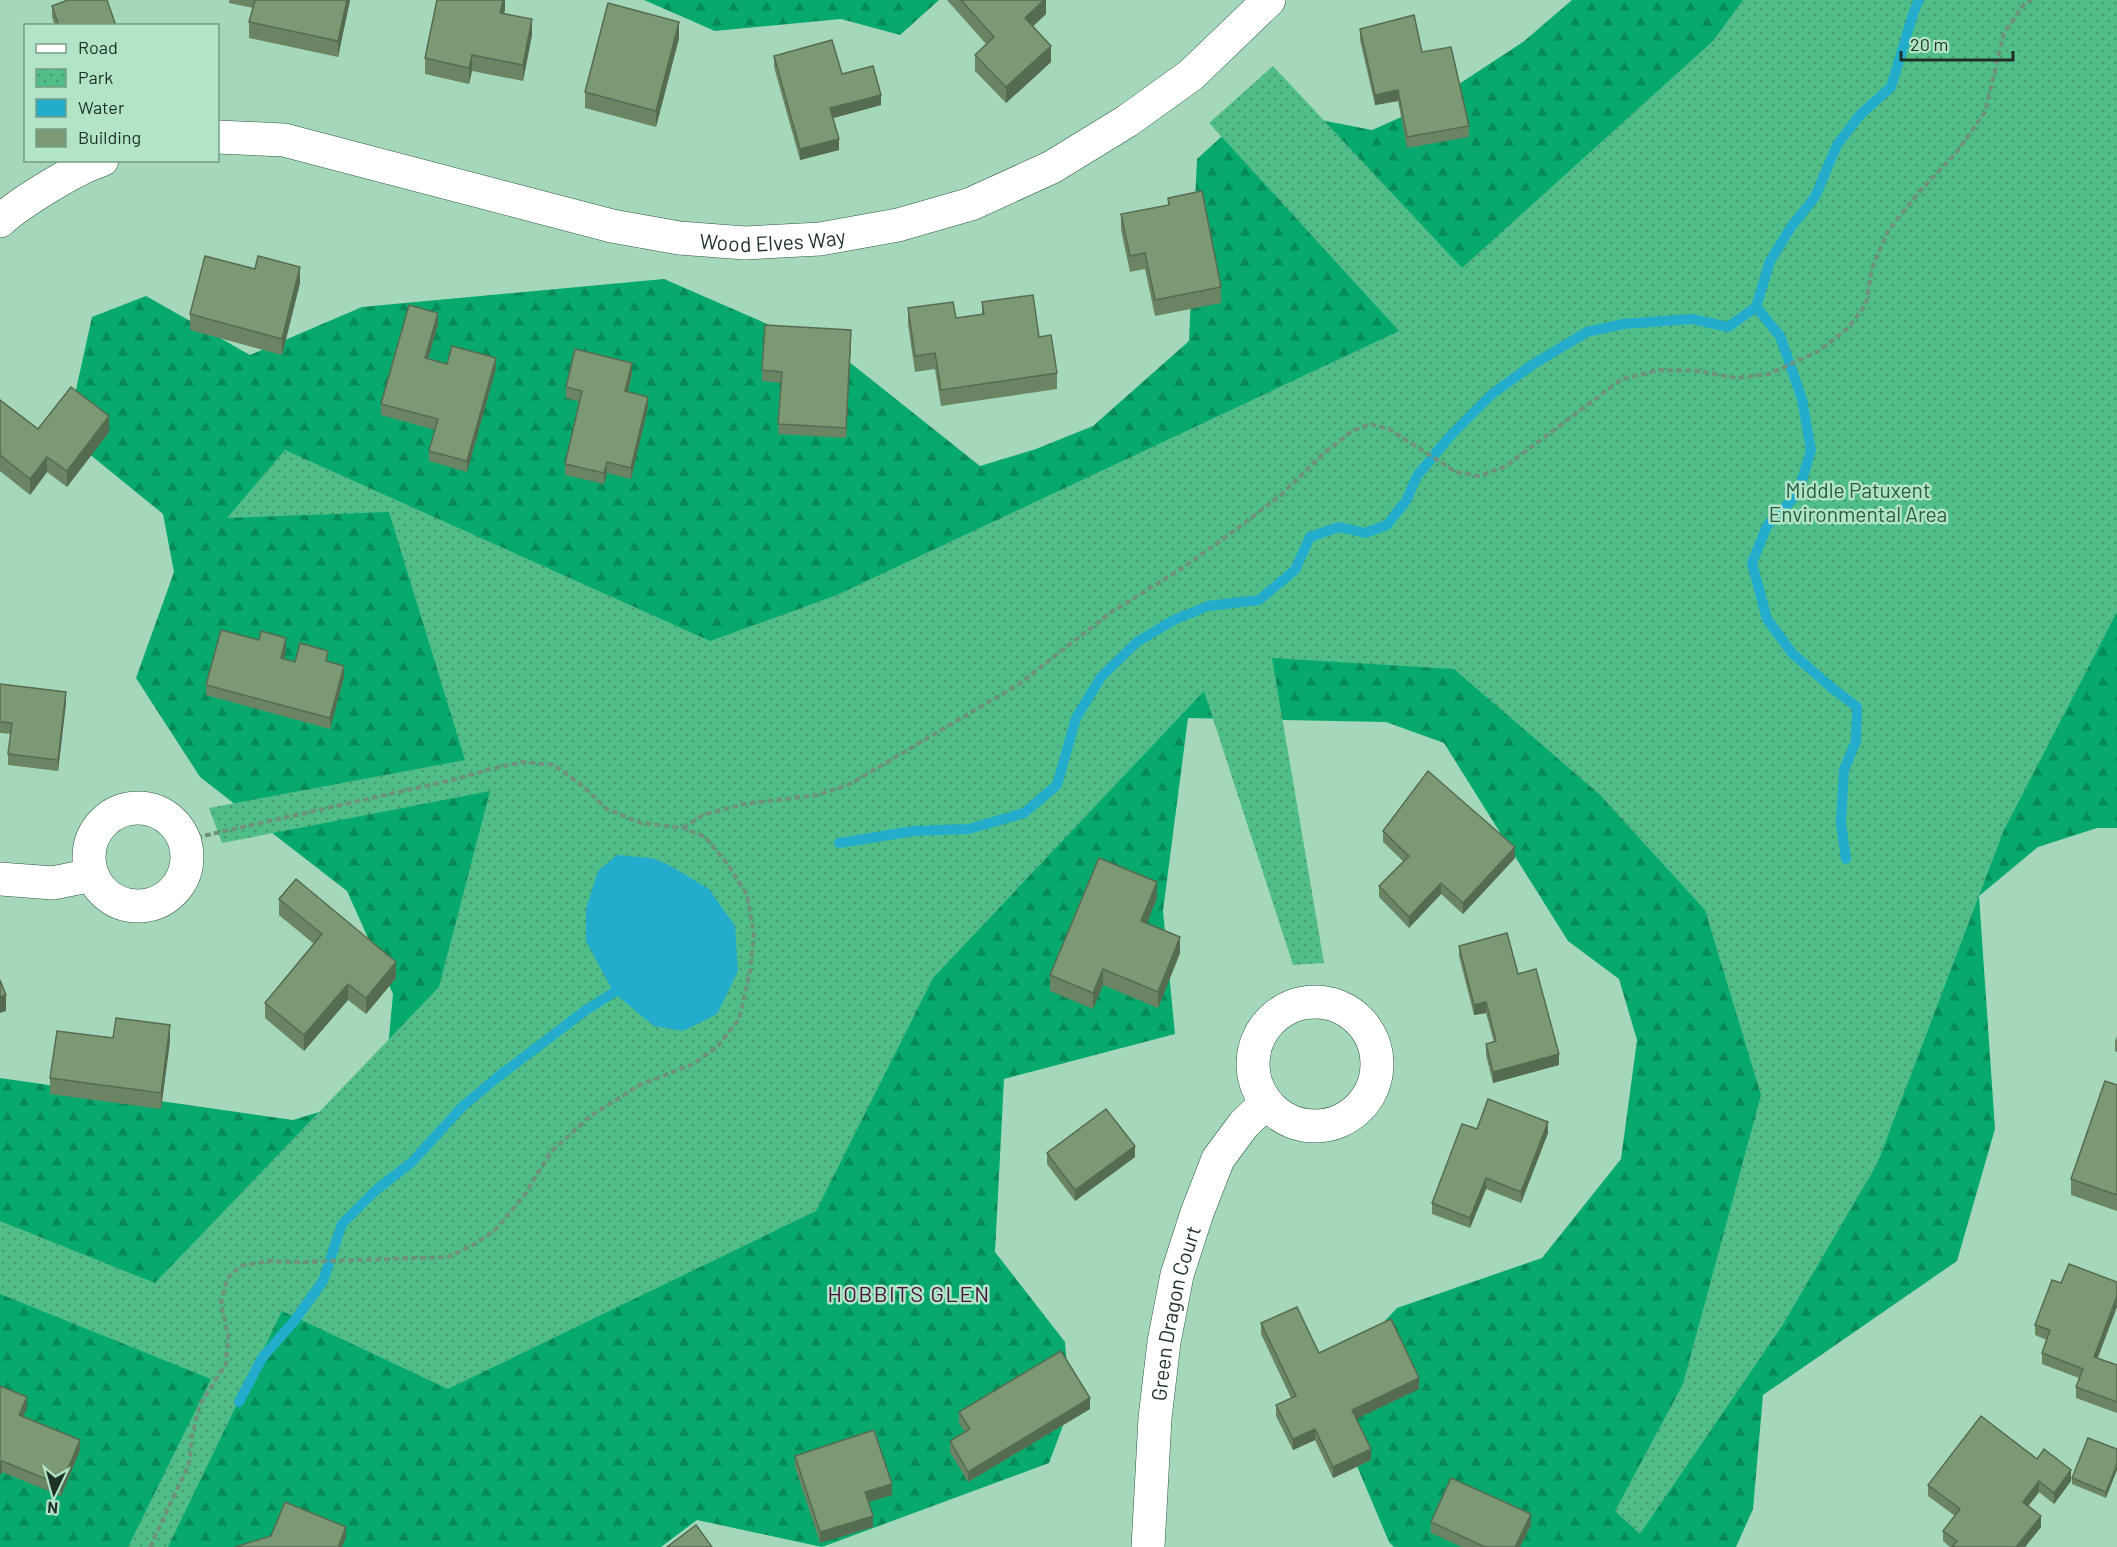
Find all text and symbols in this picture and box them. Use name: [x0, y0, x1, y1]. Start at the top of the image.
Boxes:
legend: [24, 24, 219, 162]
scale bar: [1901, 24, 2014, 62]
text: 20 m: [1910, 33, 1948, 55]
text: Road: [78, 36, 118, 58]
text: Park: [78, 66, 113, 88]
text: Water: [78, 96, 125, 118]
text: Building: [78, 126, 141, 148]
street label: Wood Elves Way: [699, 222, 848, 256]
park label: Middle Patuxent Environmental Area: [1769, 477, 1947, 526]
street label: Green Dragon Court: [1145, 1222, 1205, 1402]
district label: HOBBITS GLEN: [827, 1280, 991, 1306]
north arrow: [24, 1463, 84, 1523]
text: N: [47, 1499, 59, 1518]

